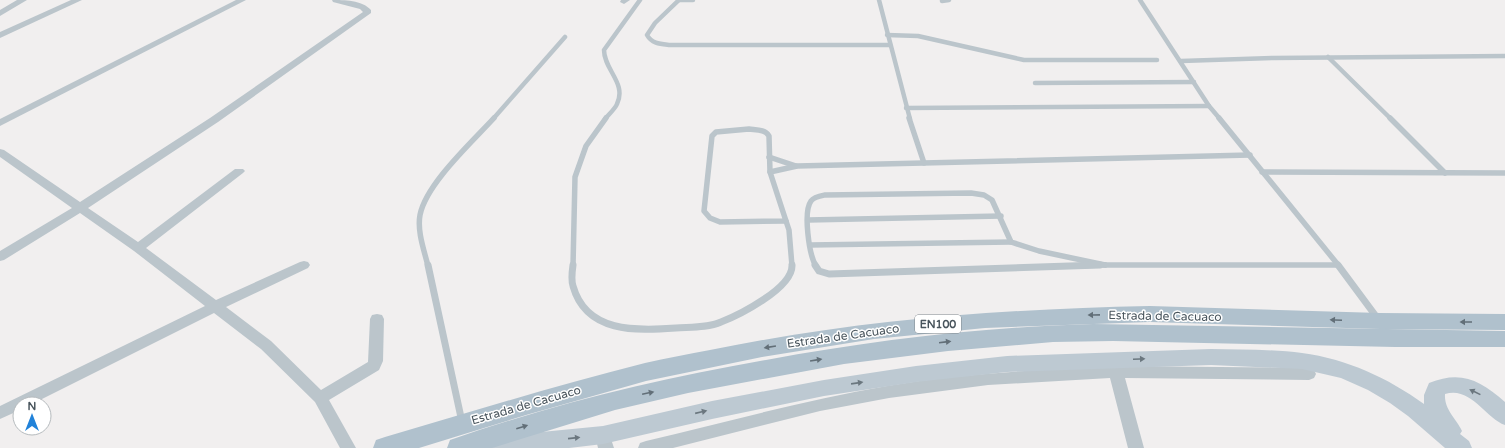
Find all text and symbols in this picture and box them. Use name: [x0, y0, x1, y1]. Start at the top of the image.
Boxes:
street label: Estrada de Cacuaco: [1108, 308, 1222, 324]
one-way arrow: [1087, 312, 1100, 318]
road number: EN100: [915, 315, 961, 333]
one-way arrow: [1329, 317, 1342, 323]
one-way arrow: [1459, 319, 1472, 325]
street label: Estrada de Cacuaco: [786, 321, 900, 351]
one-way arrow: [939, 339, 951, 345]
one-way arrow: [764, 344, 776, 350]
one-way arrow: [1133, 356, 1146, 362]
one-way arrow: [810, 357, 823, 363]
one-way arrow: [850, 380, 863, 386]
street label: Estrada de Cacuaco: [470, 383, 582, 427]
one-way arrow: [1469, 389, 1480, 395]
one-way arrow: [641, 390, 654, 396]
north arrow: [12, 396, 52, 436]
text: N: [28, 400, 36, 413]
one-way arrow: [695, 409, 708, 415]
one-way arrow: [517, 424, 529, 430]
one-way arrow: [568, 435, 580, 442]

